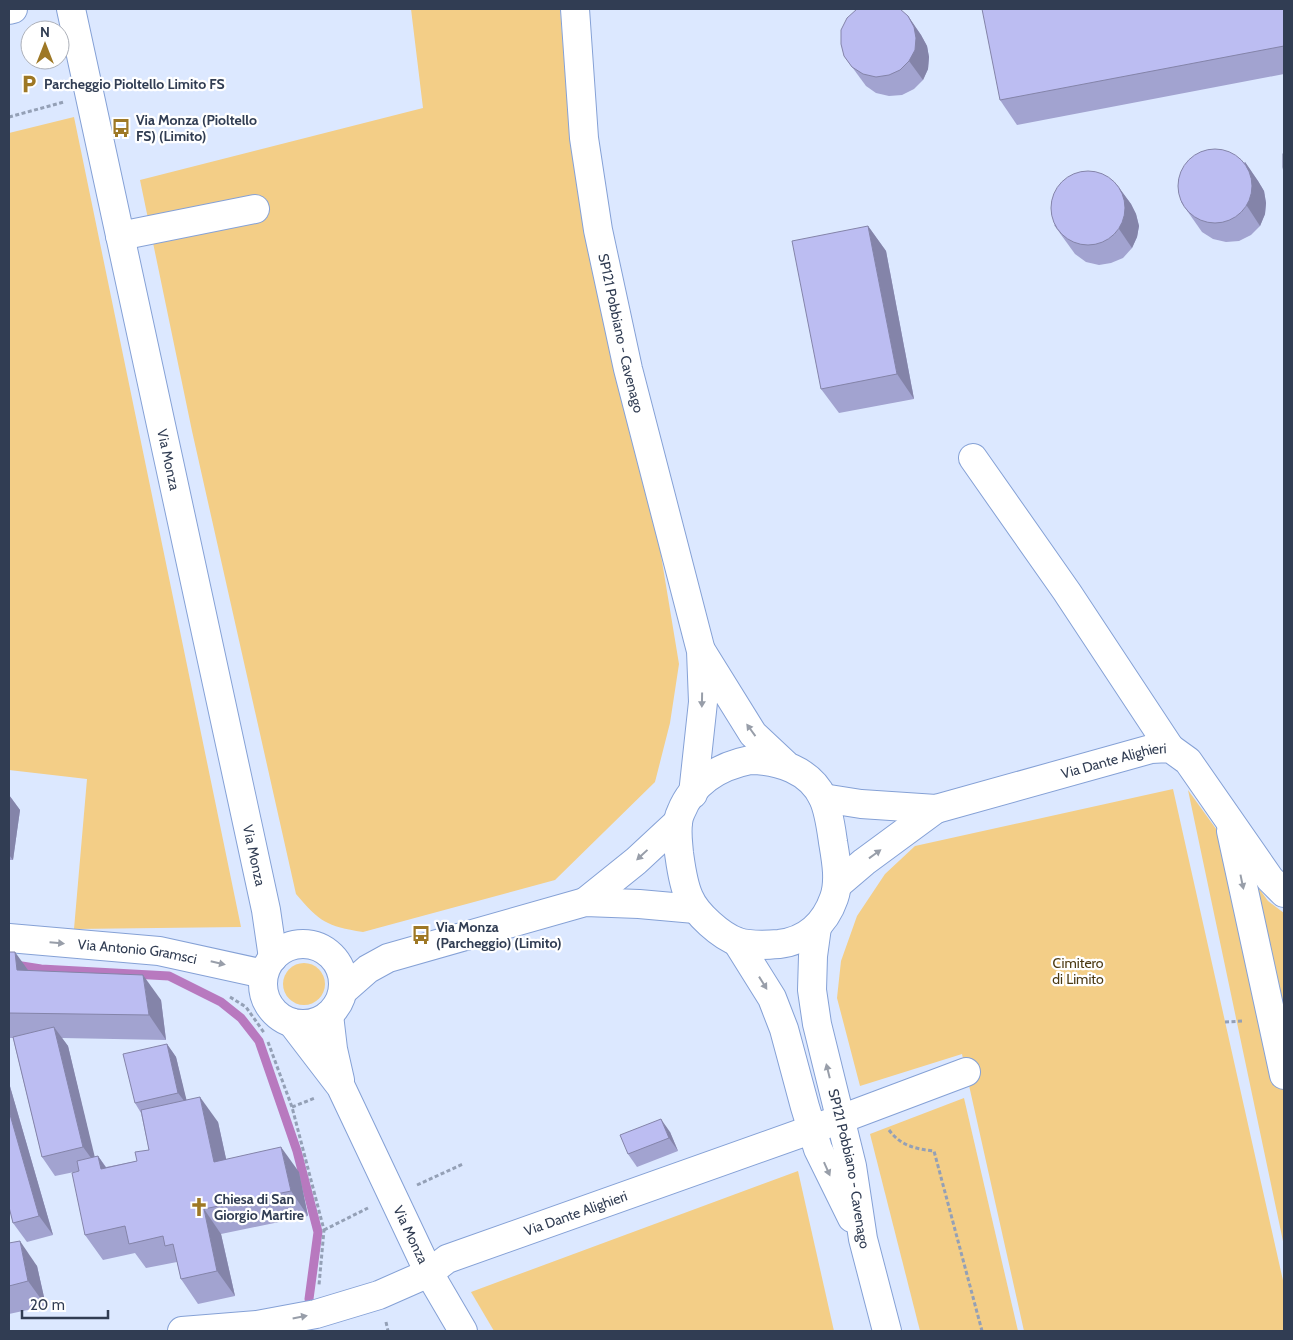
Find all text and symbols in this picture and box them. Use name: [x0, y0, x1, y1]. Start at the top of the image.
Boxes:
north arrow: [20, 20, 70, 70]
text: N: [40, 23, 50, 41]
parking icon: Parcheggio Pioltello Limito FS: [18, 73, 40, 95]
place label: Parcheggio Pioltello Limito FS: [44, 75, 225, 93]
place label: Via Monza (Pioltello FS) (Limito): [136, 111, 257, 145]
bus stop icon: Via Monza (Pioltello FS) (Limito): [110, 117, 132, 139]
street label: SP121 Pobbiano - Cavenago: [594, 252, 648, 415]
street label: Via Monza: [153, 427, 184, 492]
one-way arrow: [698, 692, 706, 708]
one-way arrow: [746, 723, 756, 737]
street label: Via Dante Alighieri: [1059, 739, 1167, 783]
street label: Via Monza: [239, 823, 270, 888]
one-way arrow: [637, 849, 649, 861]
one-way arrow: [868, 849, 881, 859]
one-way arrow: [1239, 874, 1247, 890]
place label: Via Monza (Parcheggio) (Limito): [436, 918, 562, 952]
bus stop icon: Via Monza (Parcheggio) (Limito): [410, 924, 432, 946]
street label: Via Antonio Gramsci: [77, 935, 199, 968]
one-way arrow: [50, 939, 66, 947]
park label: Cimitero di Limito: [1052, 954, 1104, 988]
one-way arrow: [211, 959, 226, 967]
one-way arrow: [758, 977, 767, 990]
one-way arrow: [824, 1064, 832, 1079]
street label: SP121 Pobbiano - Cavenago: [824, 1087, 874, 1251]
one-way arrow: [824, 1162, 832, 1176]
street label: Via Dante Alighieri: [522, 1187, 630, 1240]
place label: Chiesa di San Giorgio Martire: [214, 1190, 304, 1224]
church icon: Chiesa di San Giorgio Martire: [188, 1196, 210, 1218]
street label: Via Monza: [389, 1203, 432, 1267]
scale bar: [22, 1288, 109, 1320]
text: 20 m: [30, 1296, 65, 1314]
one-way arrow: [292, 1313, 307, 1321]

